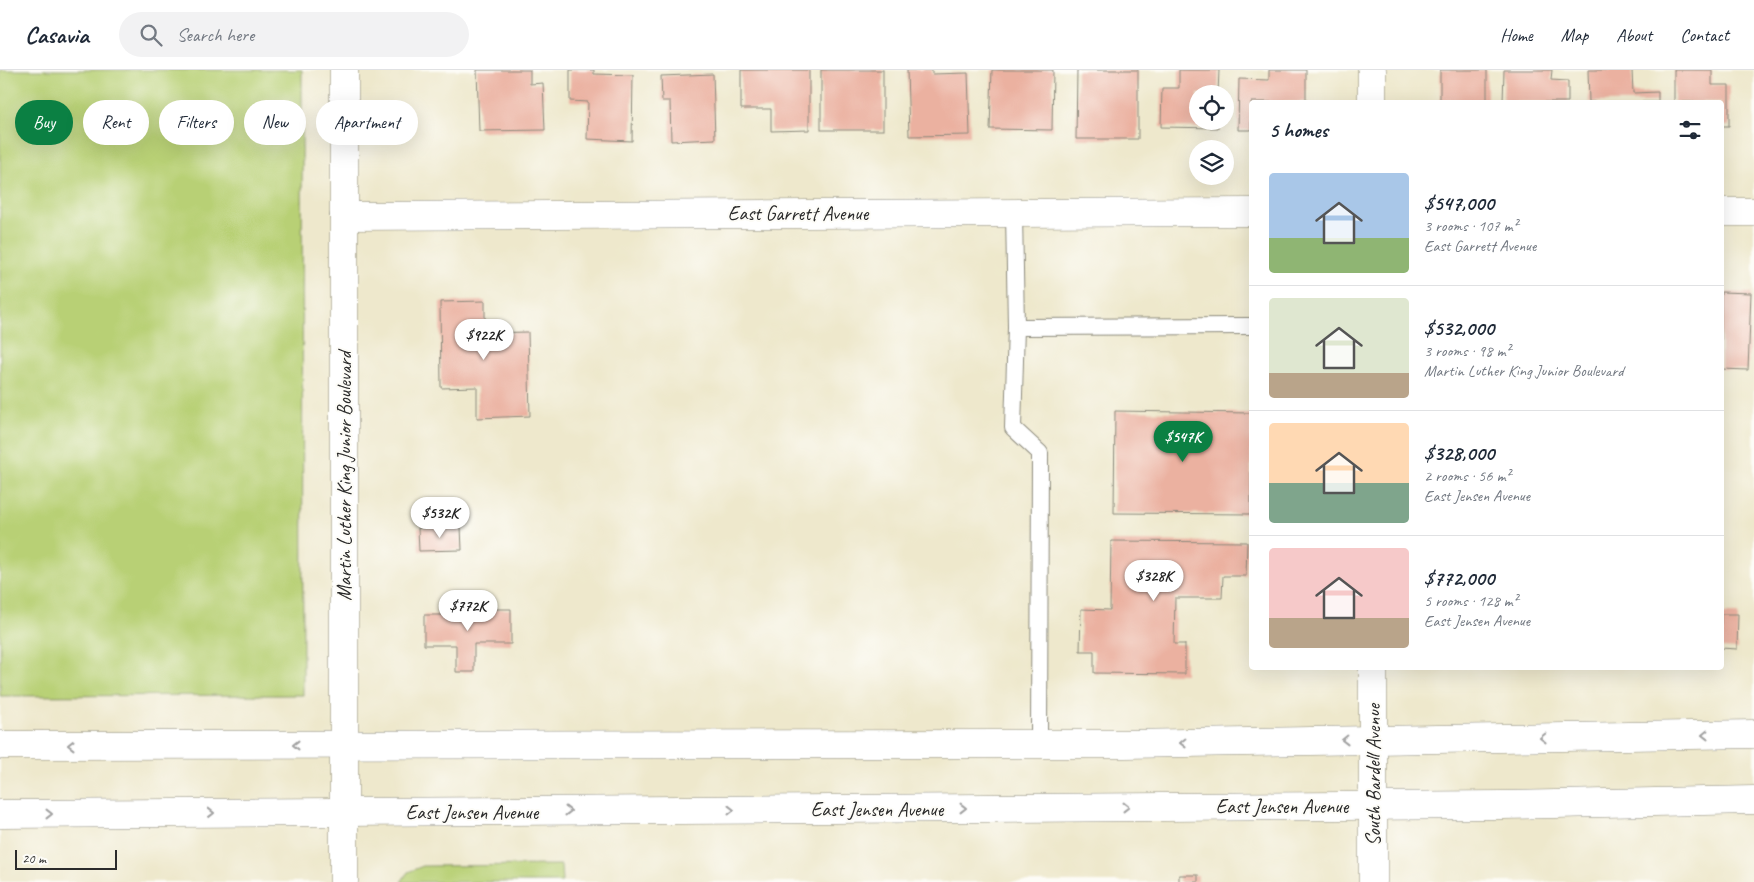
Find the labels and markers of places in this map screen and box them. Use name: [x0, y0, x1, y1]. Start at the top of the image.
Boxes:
pin: $922K: [449, 318, 519, 361]
pin: $547K: [1148, 420, 1218, 463]
pin: $532K: [405, 496, 475, 539]
pin: $328K: [1119, 560, 1189, 602]
pin: $772K: [433, 590, 503, 632]

